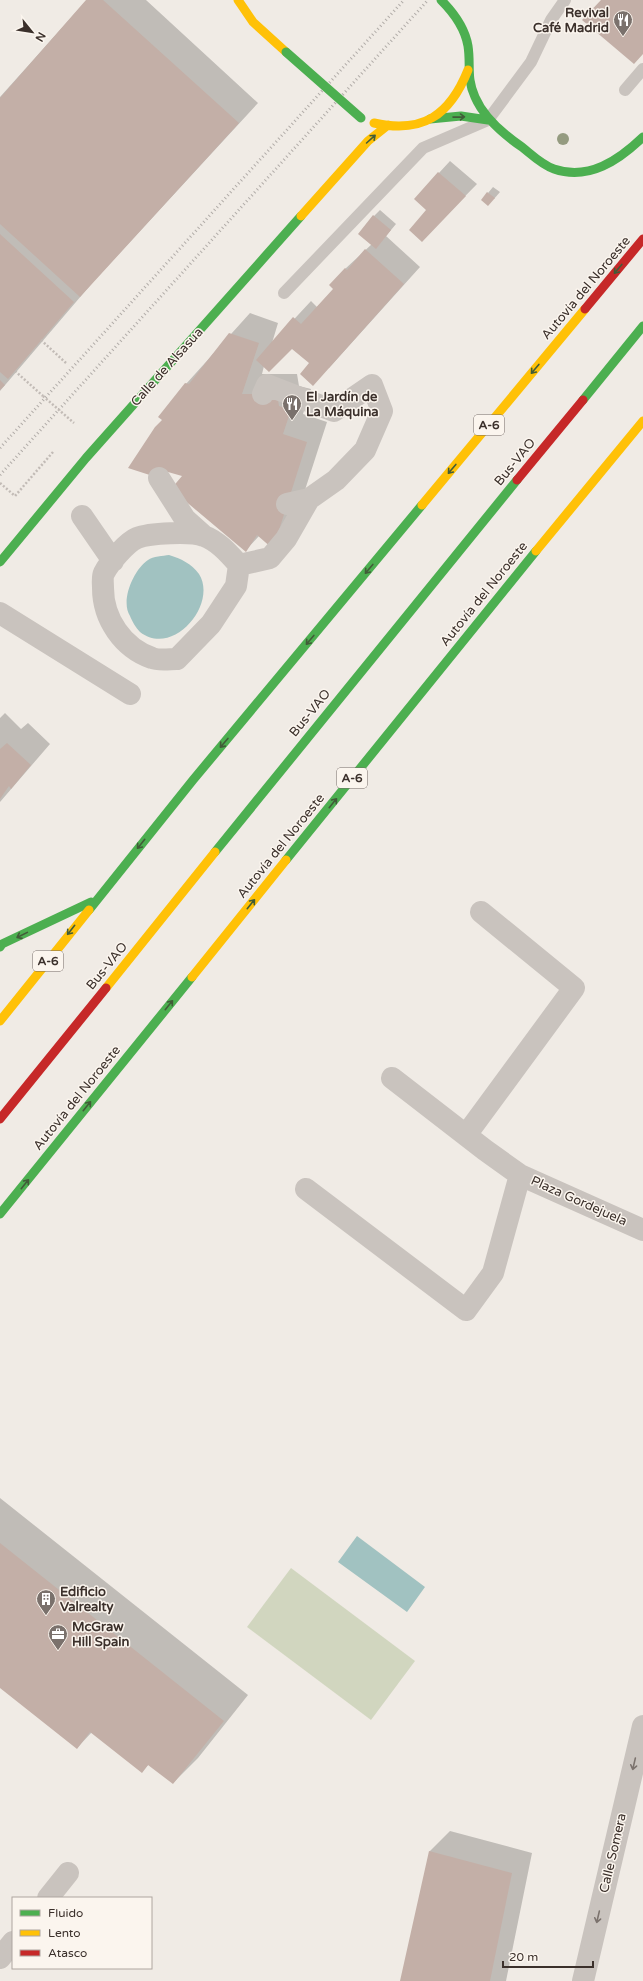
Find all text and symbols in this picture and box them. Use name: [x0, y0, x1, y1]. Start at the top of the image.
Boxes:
place label: Revival Café Madrid: [533, 5, 609, 36]
restaurant icon: Revival Café Madrid: [612, 9, 634, 37]
north arrow: [12, 12, 52, 52]
text: N: [32, 30, 48, 44]
one-way arrow: [452, 113, 465, 121]
one-way arrow: [366, 135, 377, 144]
street label: Autovía del Noroeste: [538, 233, 634, 343]
one-way arrow: [614, 264, 623, 274]
street label: Calle de Alsasua: [127, 324, 207, 410]
one-way arrow: [531, 364, 540, 374]
place label: El Jardín de La Máquina: [306, 389, 379, 420]
restaurant icon: El Jardín de La Máquina: [281, 393, 303, 421]
road number: A-6: [474, 415, 504, 435]
street label: Bus-VAO: [491, 435, 539, 489]
one-way arrow: [448, 464, 457, 475]
street label: Autovía del Noroeste: [437, 539, 531, 649]
one-way arrow: [365, 564, 374, 575]
one-way arrow: [306, 635, 315, 646]
street label: Bus-VAO: [286, 686, 334, 740]
one-way arrow: [219, 738, 228, 749]
road number: A-6: [337, 768, 367, 788]
street label: Autovía del Noroeste: [234, 791, 328, 901]
one-way arrow: [328, 797, 337, 808]
one-way arrow: [137, 838, 145, 849]
one-way arrow: [246, 898, 255, 909]
one-way arrow: [67, 925, 75, 936]
one-way arrow: [16, 932, 28, 939]
street label: Bus-VAO: [83, 939, 131, 993]
road number: A-6: [33, 951, 63, 971]
one-way arrow: [165, 999, 174, 1010]
street label: Autovía del Noroeste: [30, 1043, 124, 1153]
one-way arrow: [83, 1101, 92, 1111]
street label: Plaza Gordejuela: [528, 1173, 630, 1229]
one-way arrow: [20, 1178, 29, 1189]
place label: Edificio Valrealty: [60, 1584, 113, 1615]
building icon: Edificio Valrealty: [35, 1588, 57, 1616]
place label: McGraw Hill Spain: [72, 1619, 129, 1650]
office icon: McGraw Hill Spain: [47, 1623, 69, 1651]
one-way arrow: [630, 1757, 637, 1770]
street label: Calle Somera: [596, 1812, 630, 1894]
legend: [12, 1897, 152, 1969]
text: Fluido: [48, 1906, 83, 1920]
one-way arrow: [593, 1911, 601, 1924]
text: Lento: [48, 1926, 81, 1940]
scale bar: [503, 1943, 593, 1969]
text: Atasco: [48, 1946, 87, 1960]
text: 20 m: [509, 1950, 538, 1964]

